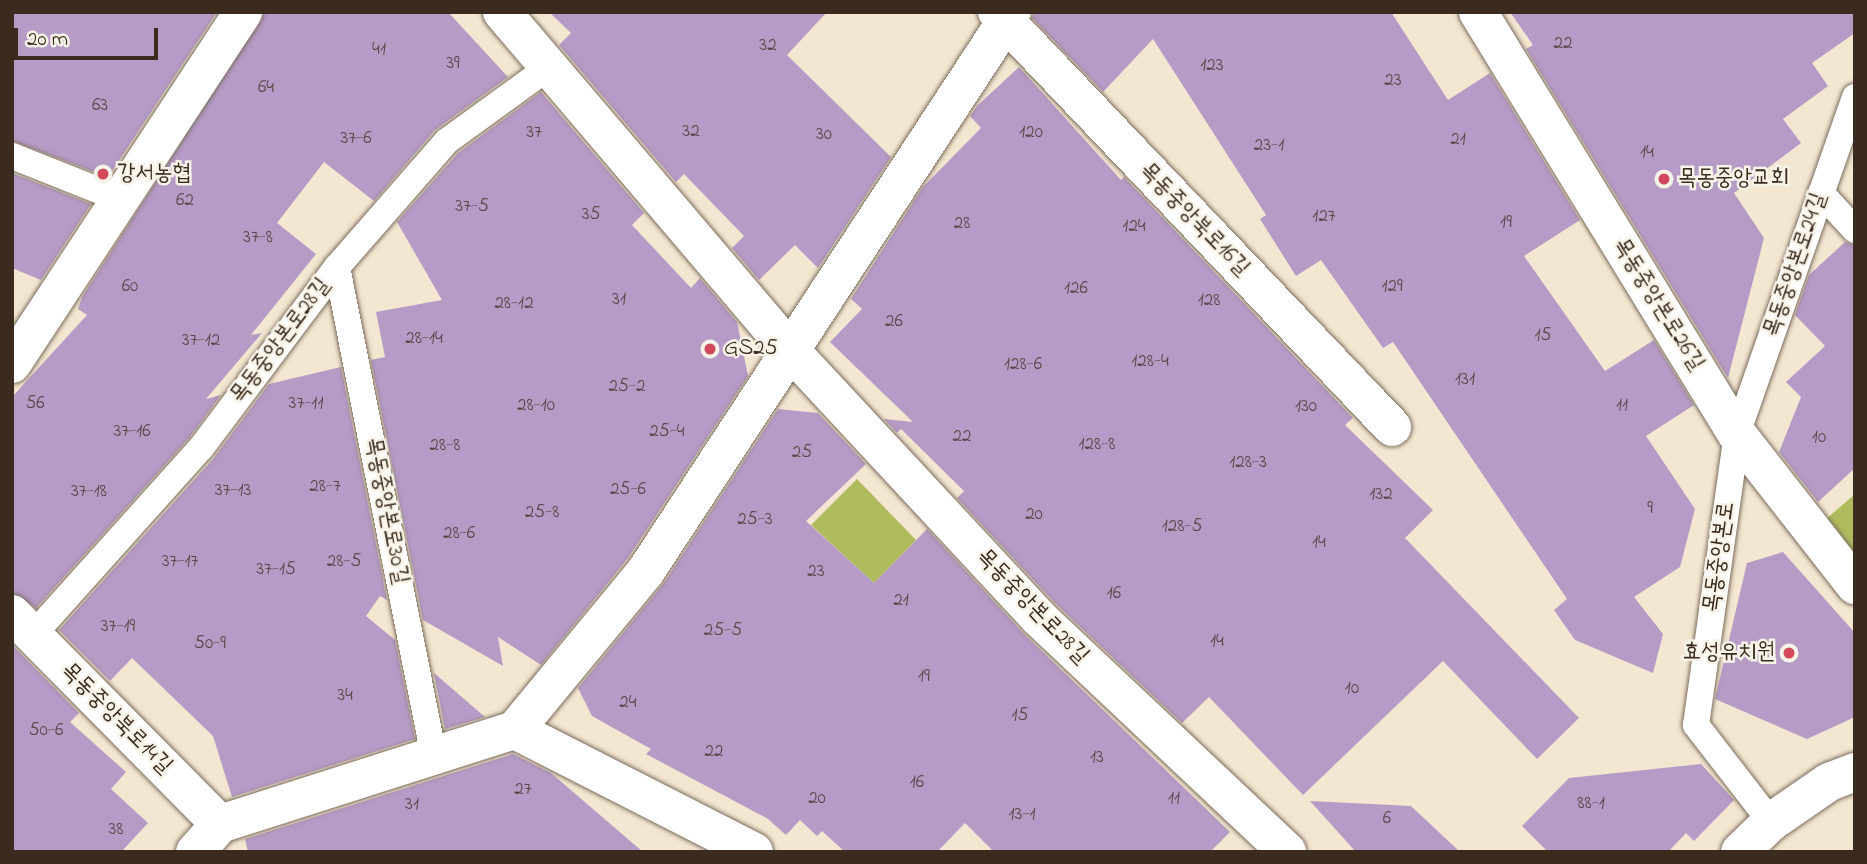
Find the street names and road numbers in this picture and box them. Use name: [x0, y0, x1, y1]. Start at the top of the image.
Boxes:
street label: 목동중앙북로16길: [1133, 158, 1255, 282]
street label: 목동중앙본로24길: [1758, 189, 1834, 341]
street label: 목동중앙본로26길: [1606, 234, 1710, 376]
street label: 목동중앙본로28길: [225, 273, 337, 409]
street label: 목동중앙본로30길: [358, 435, 414, 587]
street label: 목동중앙본로: [1699, 500, 1741, 614]
street label: 목동중앙본로28길: [970, 544, 1094, 670]
street label: 목동중앙북로14길: [55, 658, 177, 780]

